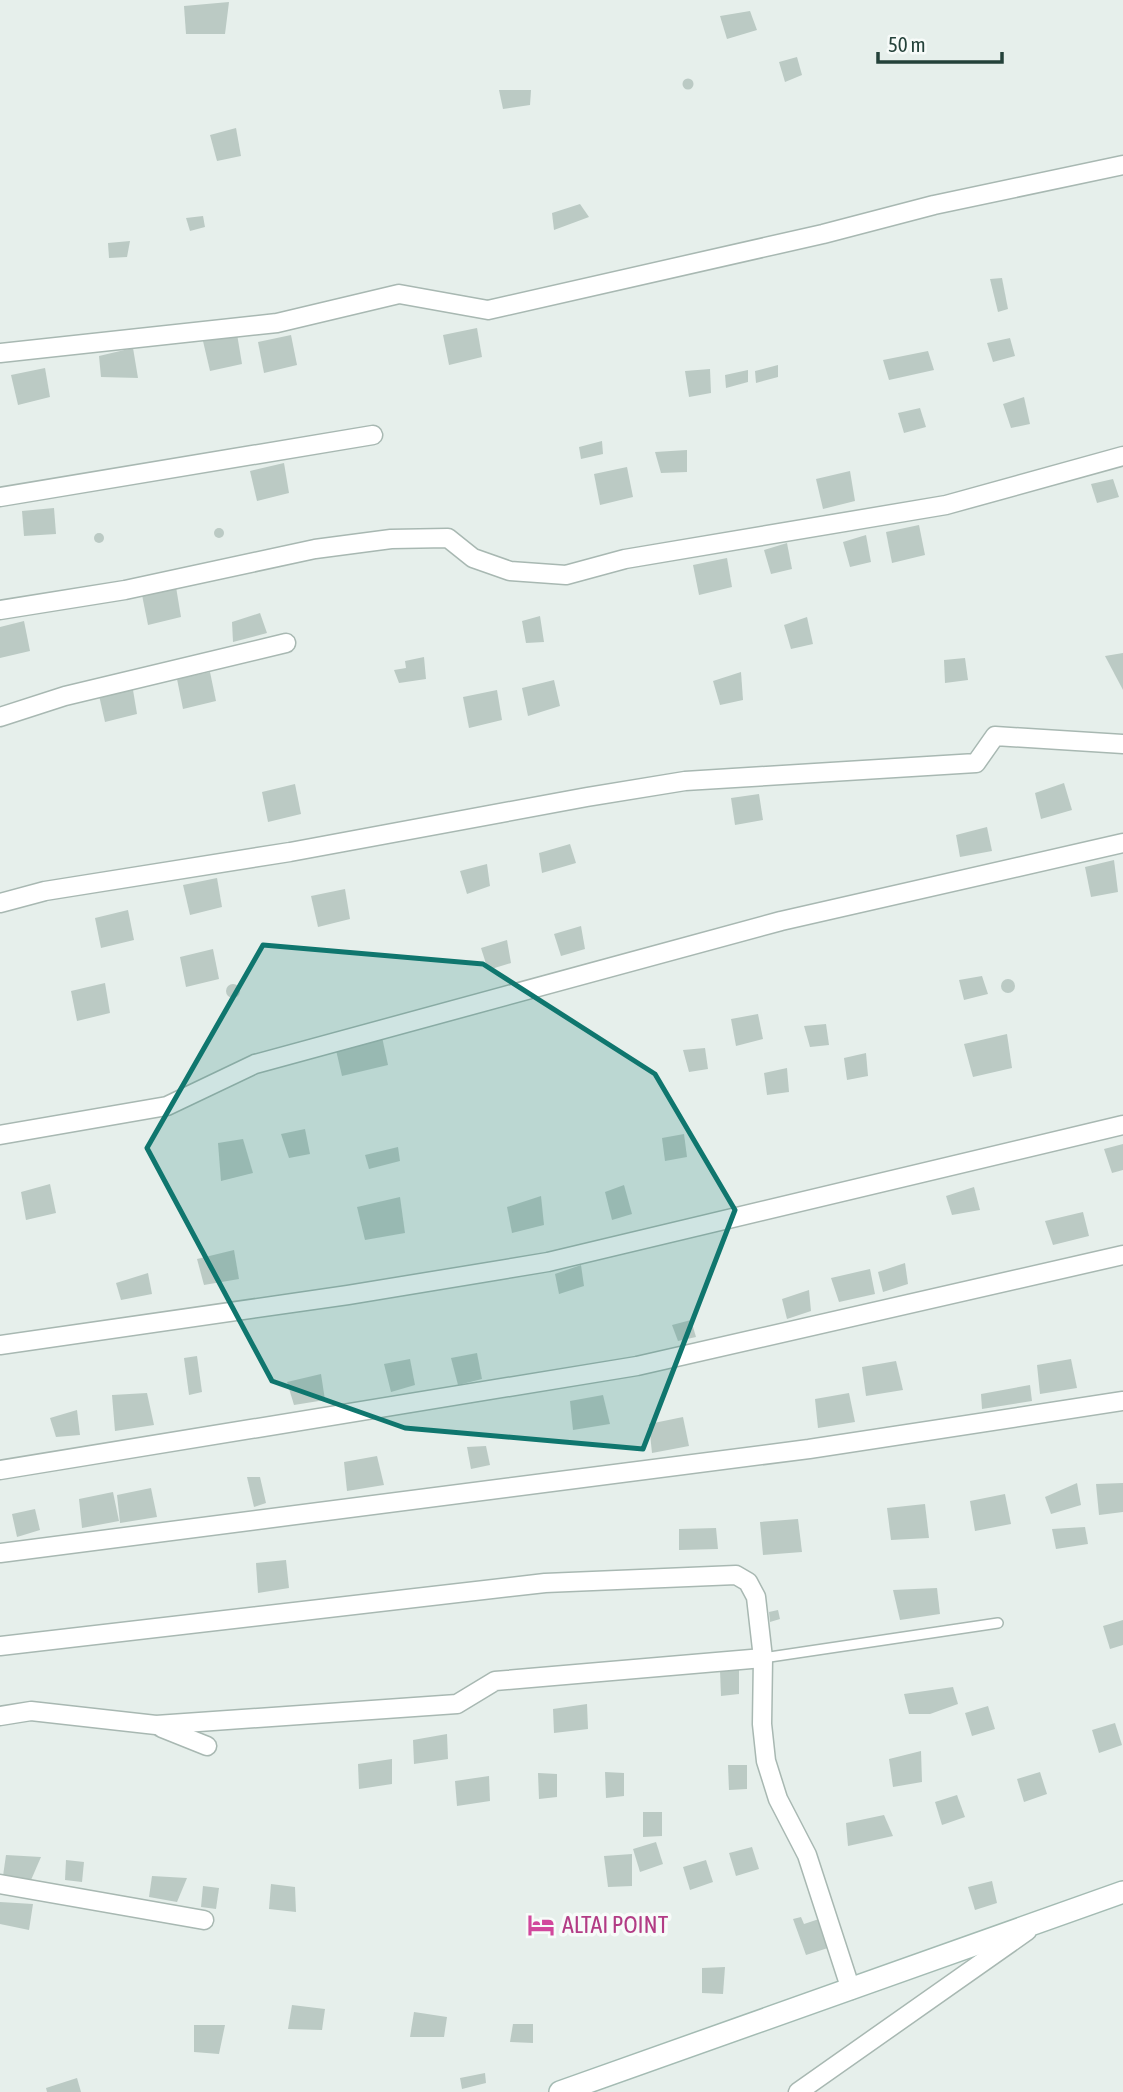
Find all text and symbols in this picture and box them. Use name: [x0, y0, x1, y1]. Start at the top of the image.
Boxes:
scale bar: [878, 21, 1002, 65]
text: 50 m: [888, 32, 926, 56]
hotel icon: ALTAI POINT: [526, 1910, 556, 1940]
place label: ALTAI POINT: [562, 1911, 669, 1938]

